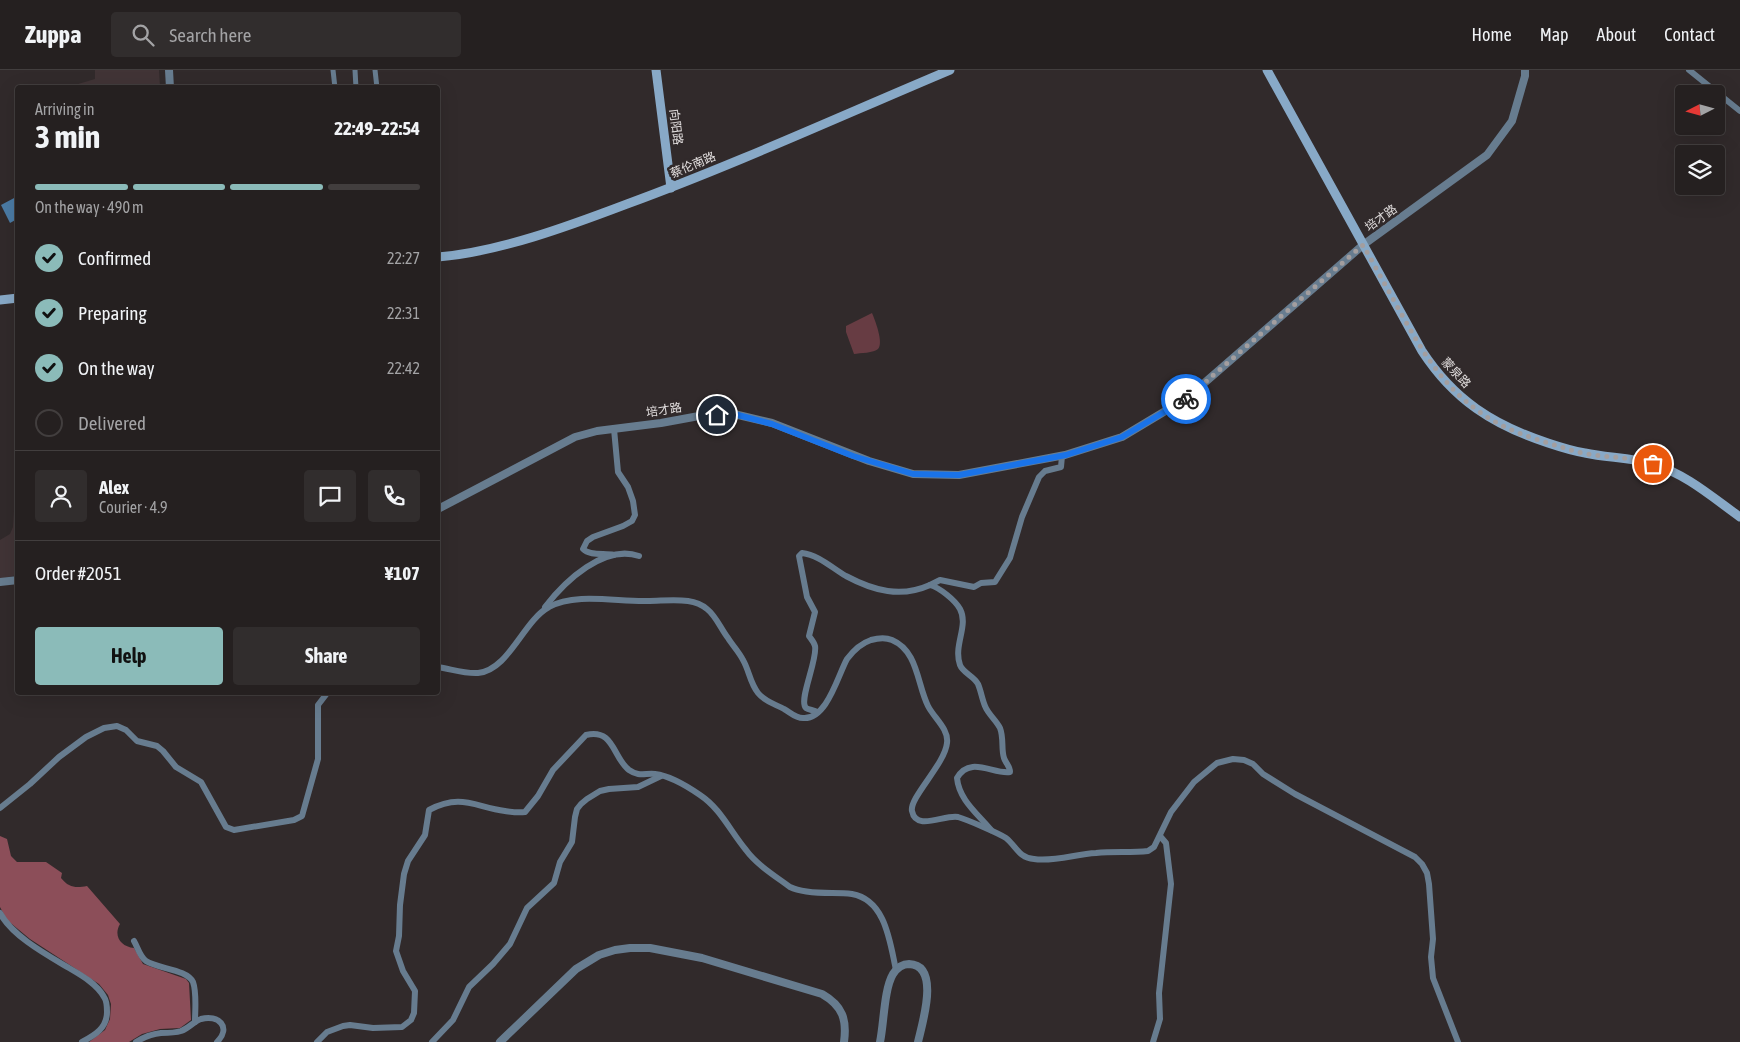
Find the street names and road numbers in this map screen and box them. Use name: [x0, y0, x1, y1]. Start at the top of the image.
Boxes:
street label: 向阳路: [667, 108, 685, 146]
street label: 蔡伦南路: [668, 149, 718, 181]
street label: 培才路: [1362, 202, 1400, 234]
street label: 蒙泉路: [1439, 355, 1473, 391]
street label: 培才路: [645, 400, 683, 420]

